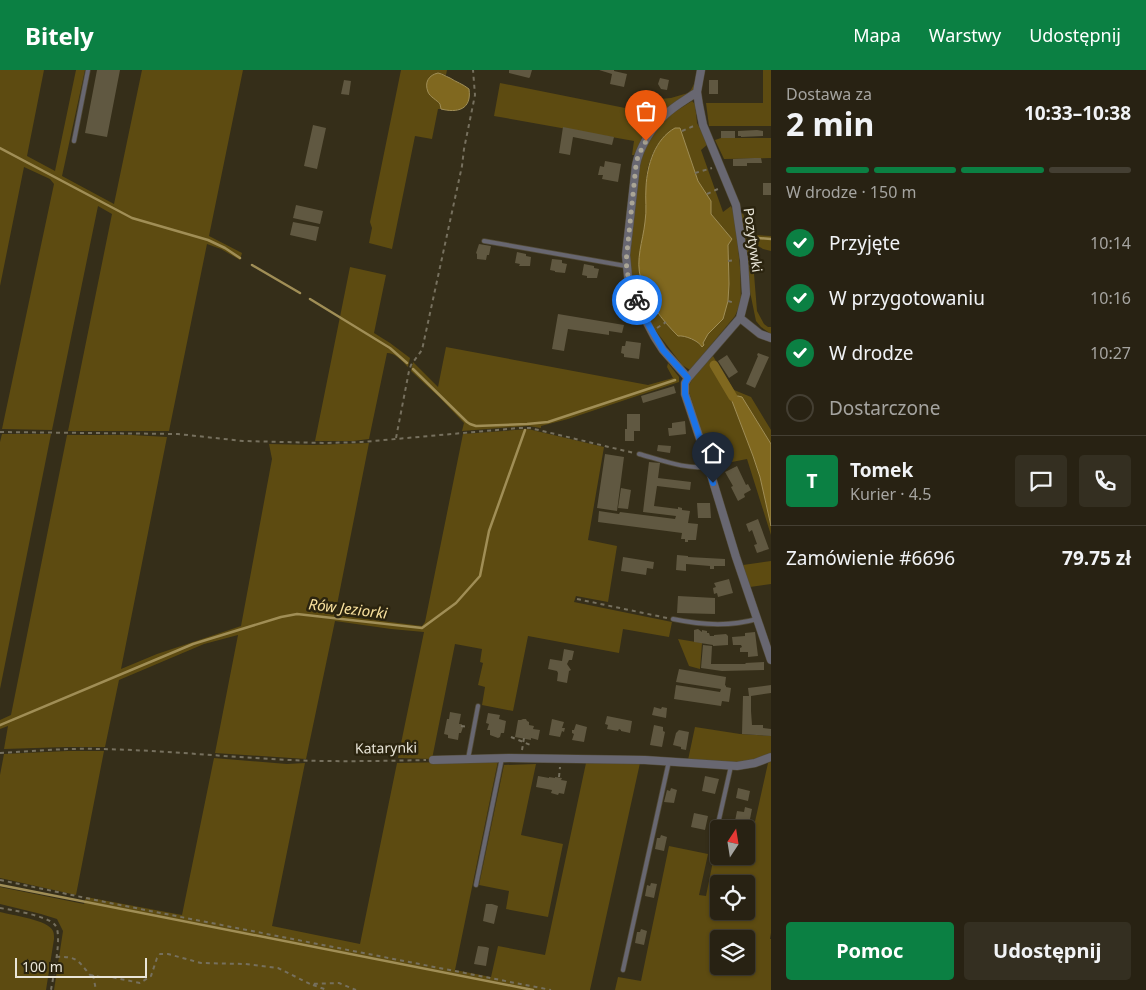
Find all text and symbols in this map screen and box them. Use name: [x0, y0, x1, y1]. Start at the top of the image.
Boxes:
text: Bitely: [25, 19, 94, 52]
text: Mapa: [853, 23, 901, 47]
text: Warstwy: [929, 23, 1001, 47]
text: Udostępnij: [1029, 23, 1121, 47]
text: Dostawa za: [786, 83, 872, 105]
pin: [625, 90, 667, 141]
icon: bag: [632, 97, 660, 125]
text: 10:33–10:38: [1024, 100, 1131, 126]
text: 2 min: [786, 102, 874, 145]
text: W drodze · 150 m: [786, 181, 916, 203]
street label: Pozytywki: [740, 207, 767, 273]
icon: check: [786, 229, 814, 257]
text: Przyjęte: [829, 230, 900, 256]
text: 10:14: [1090, 232, 1131, 254]
courier: [612, 275, 662, 325]
icon: check: [786, 284, 814, 312]
text: W przygotowaniu: [829, 285, 985, 311]
icon: bike: [623, 286, 651, 314]
text: 10:16: [1090, 287, 1131, 309]
icon: check: [786, 339, 814, 367]
text: W drodze: [829, 340, 914, 366]
text: 10:27: [1090, 342, 1131, 364]
text: Dostarczone: [829, 395, 940, 421]
pin: [692, 432, 734, 483]
icon: home: [699, 439, 727, 467]
button: chat: [1015, 455, 1067, 507]
button: phone: [1079, 455, 1131, 507]
text: Tomek: [850, 457, 913, 483]
text: T: [807, 468, 817, 494]
text: Kurier · 4.5: [850, 483, 931, 505]
text: Zamówienie #6696: [786, 545, 955, 571]
text: 79.75 zł: [1062, 545, 1131, 571]
water label: Rów Jeziorki: [308, 593, 390, 623]
street label: Katarynki: [355, 737, 417, 758]
north arrow: [710, 820, 755, 865]
map controls: [710, 820, 755, 975]
button: locate: [710, 875, 755, 920]
button: Pomoc: [786, 922, 954, 980]
button: Udostępnij: [964, 922, 1131, 980]
button: layers: [710, 930, 755, 975]
scale bar: [15, 955, 148, 978]
text: 100 m: [22, 957, 63, 976]

